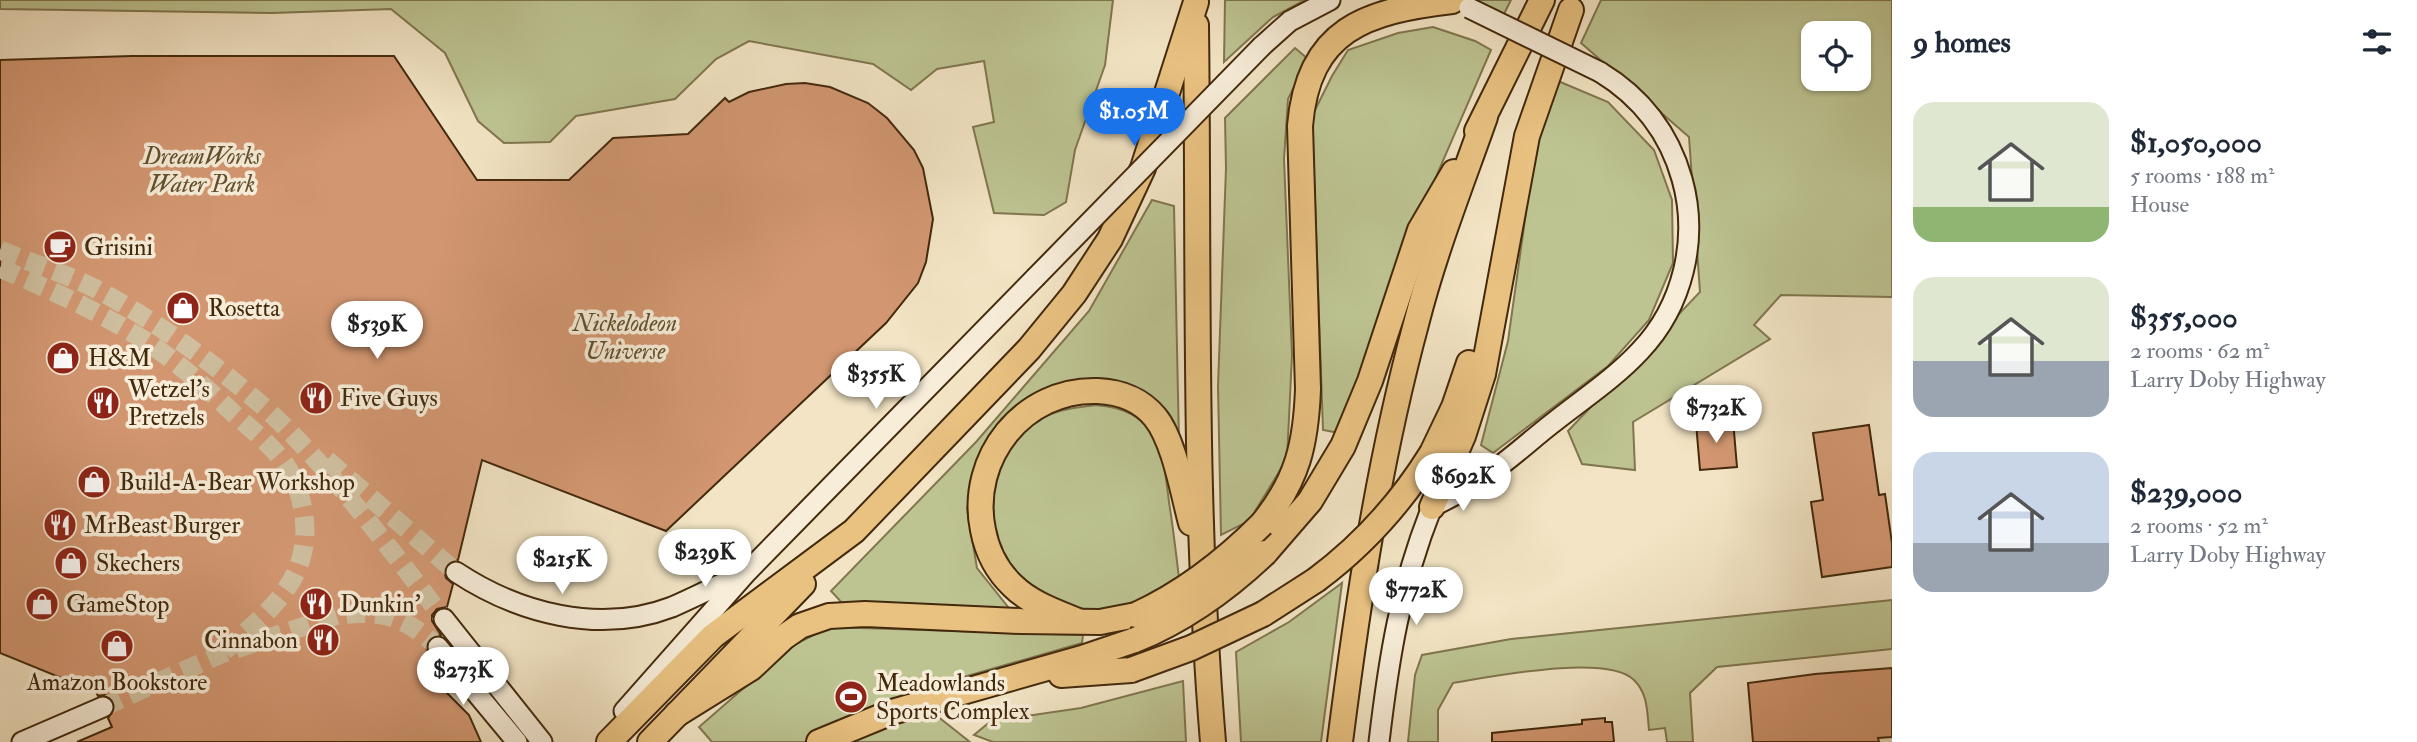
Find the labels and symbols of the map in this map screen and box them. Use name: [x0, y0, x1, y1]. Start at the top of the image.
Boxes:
pin: $1.05M: [1077, 88, 1191, 148]
park label: DreamWorks Water Park: [142, 141, 261, 200]
cafe icon: Grisini: [41, 228, 79, 266]
place label: Grisini: [84, 232, 153, 263]
shop icon: Rosetta: [164, 289, 202, 327]
place label: Rosetta: [208, 293, 281, 324]
pin: $539K: [328, 302, 426, 361]
park label: Nickelodeon Universe: [571, 308, 677, 367]
shop icon: H&M: [44, 339, 82, 377]
place label: H&M: [88, 343, 151, 374]
pin: $355K: [827, 352, 925, 411]
place label: Wetzel's Pretzels: [127, 374, 210, 433]
restaurant icon: Five Guys: [297, 379, 335, 417]
place label: Five Guys: [340, 383, 438, 414]
restaurant icon: Wetzel's Pretzels: [84, 384, 122, 422]
pin: $732K: [1667, 386, 1765, 445]
pin: $692K: [1414, 454, 1512, 513]
shop icon: Build-A-Bear Workshop: [75, 463, 113, 501]
place label: Build-A-Bear Workshop: [119, 467, 355, 498]
restaurant icon: MrBeast Burger: [41, 506, 79, 544]
place label: MrBeast Burger: [84, 510, 240, 541]
pin: $239K: [656, 530, 754, 589]
pin: $215K: [513, 536, 611, 596]
shop icon: Skechers: [52, 544, 90, 582]
place label: Skechers: [96, 548, 180, 579]
pin: $772K: [1367, 568, 1465, 627]
shop icon: GameStop: [23, 585, 61, 623]
restaurant icon: Dunkin': [297, 585, 335, 623]
place label: GameStop: [66, 589, 169, 620]
place label: Dunkin': [340, 589, 421, 620]
restaurant icon: Cinnabon: [304, 621, 342, 659]
place label: Cinnabon: [204, 625, 298, 656]
shop icon: Amazon Bookstore: [98, 627, 136, 665]
pin: $273K: [414, 648, 512, 707]
place label: Amazon Bookstore: [26, 667, 207, 698]
place label: Meadowlands Sports Complex: [876, 668, 1030, 727]
sports icon: Meadowlands Sports Complex: [832, 678, 870, 716]

